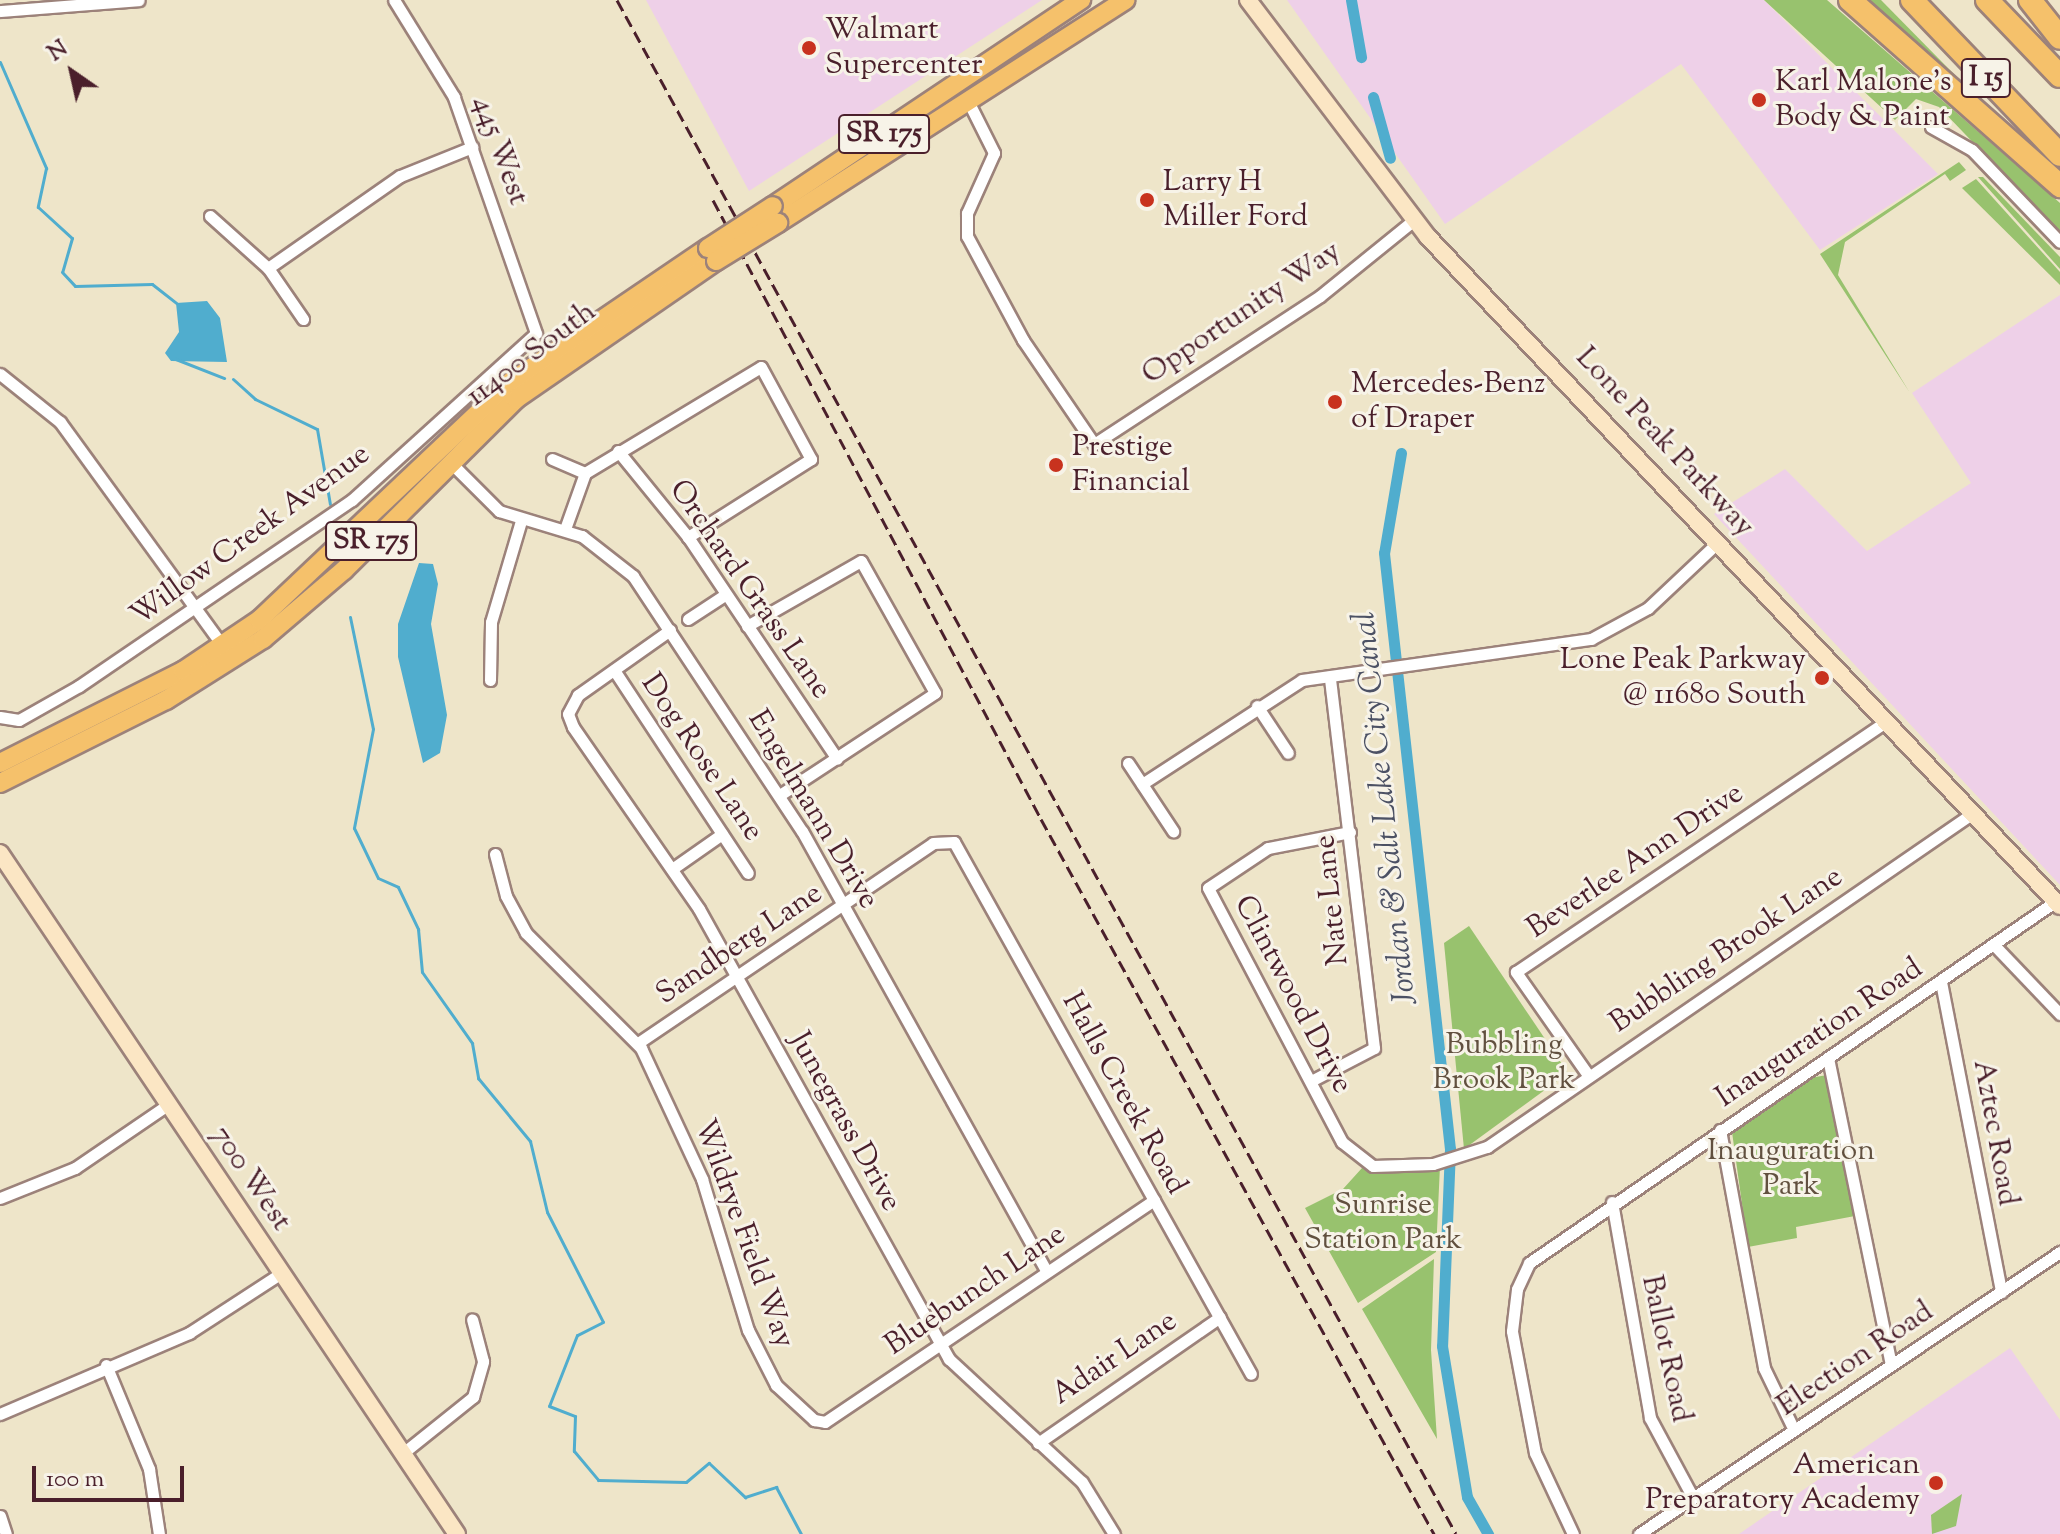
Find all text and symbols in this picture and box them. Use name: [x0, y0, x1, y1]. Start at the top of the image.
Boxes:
place label: Walmart Supercenter: [825, 13, 982, 84]
north arrow: [32, 32, 112, 112]
text: N: [42, 34, 75, 70]
marker: Walmart Supercenter: [800, 39, 818, 57]
road number: I 15: [1960, 54, 2012, 102]
place label: Karl Malone's Body & Paint: [1775, 65, 1952, 136]
marker: Karl Malone's Body & Paint: [1750, 91, 1768, 109]
street label: 445 West: [463, 92, 535, 210]
road number: SR 175: [838, 110, 930, 158]
place label: Larry H Miller Ford: [1163, 165, 1308, 236]
marker: Larry H Miller Ford: [1138, 191, 1156, 209]
street label: Opportunity Way: [1136, 234, 1348, 394]
street label: 11400 South: [460, 295, 604, 415]
street label: Lone Peak Parkway: [1567, 341, 1761, 545]
place label: Mercedes-Benz of Draper: [1351, 367, 1545, 438]
marker: Mercedes-Benz of Draper: [1326, 393, 1344, 411]
place label: Prestige Financial: [1072, 430, 1190, 500]
street label: Willow Creek Avenue: [124, 437, 378, 635]
marker: Prestige Financial: [1047, 456, 1065, 474]
street label: Orchard Grass Lane: [660, 474, 838, 706]
road number: SR 175: [325, 517, 417, 565]
water label: Jordan & Salt Lake City Canal: [1346, 610, 1426, 1006]
place label: Lone Peak Parkway @ 11680 South: [1560, 643, 1806, 714]
street label: Dog Rose Lane: [632, 668, 770, 848]
marker: Lone Peak Parkway @ 11680 South: [1813, 669, 1831, 687]
street label: Engelmann Drive: [739, 704, 885, 916]
street label: Beverlee Ann Drive: [1521, 776, 1751, 948]
street label: Nate Lane: [1308, 833, 1358, 967]
street label: Bubbling Brook Lane: [1604, 860, 1850, 1042]
street label: Sandberg Lane: [650, 876, 830, 1014]
street label: Clintwood Drive: [1225, 890, 1359, 1100]
street label: Inauguration Road: [1710, 952, 1930, 1116]
street label: Halls Creek Road: [1053, 987, 1193, 1201]
street label: Junegrass Drive: [780, 1026, 908, 1218]
park label: Bubbling Brook Park: [1433, 1028, 1575, 1098]
street label: Aztec Road: [1963, 1057, 2025, 1209]
street label: Wildrye Field Way: [685, 1115, 801, 1353]
street label: 700 West: [202, 1120, 298, 1238]
park label: Inauguration Park: [1707, 1134, 1875, 1204]
park label: Sunrise Station Park: [1304, 1188, 1462, 1258]
street label: Bluebunch Lane: [879, 1217, 1073, 1365]
street label: Ballot Road: [1632, 1272, 1698, 1426]
street label: Election Road: [1771, 1295, 1941, 1425]
street label: Adair Lane: [1046, 1304, 1184, 1414]
place label: American Preparatory Academy: [1645, 1448, 1920, 1518]
scale bar: [36, 1450, 188, 1500]
text: 100 m: [46, 1463, 104, 1497]
marker: American Preparatory Academy: [1927, 1474, 1945, 1492]

